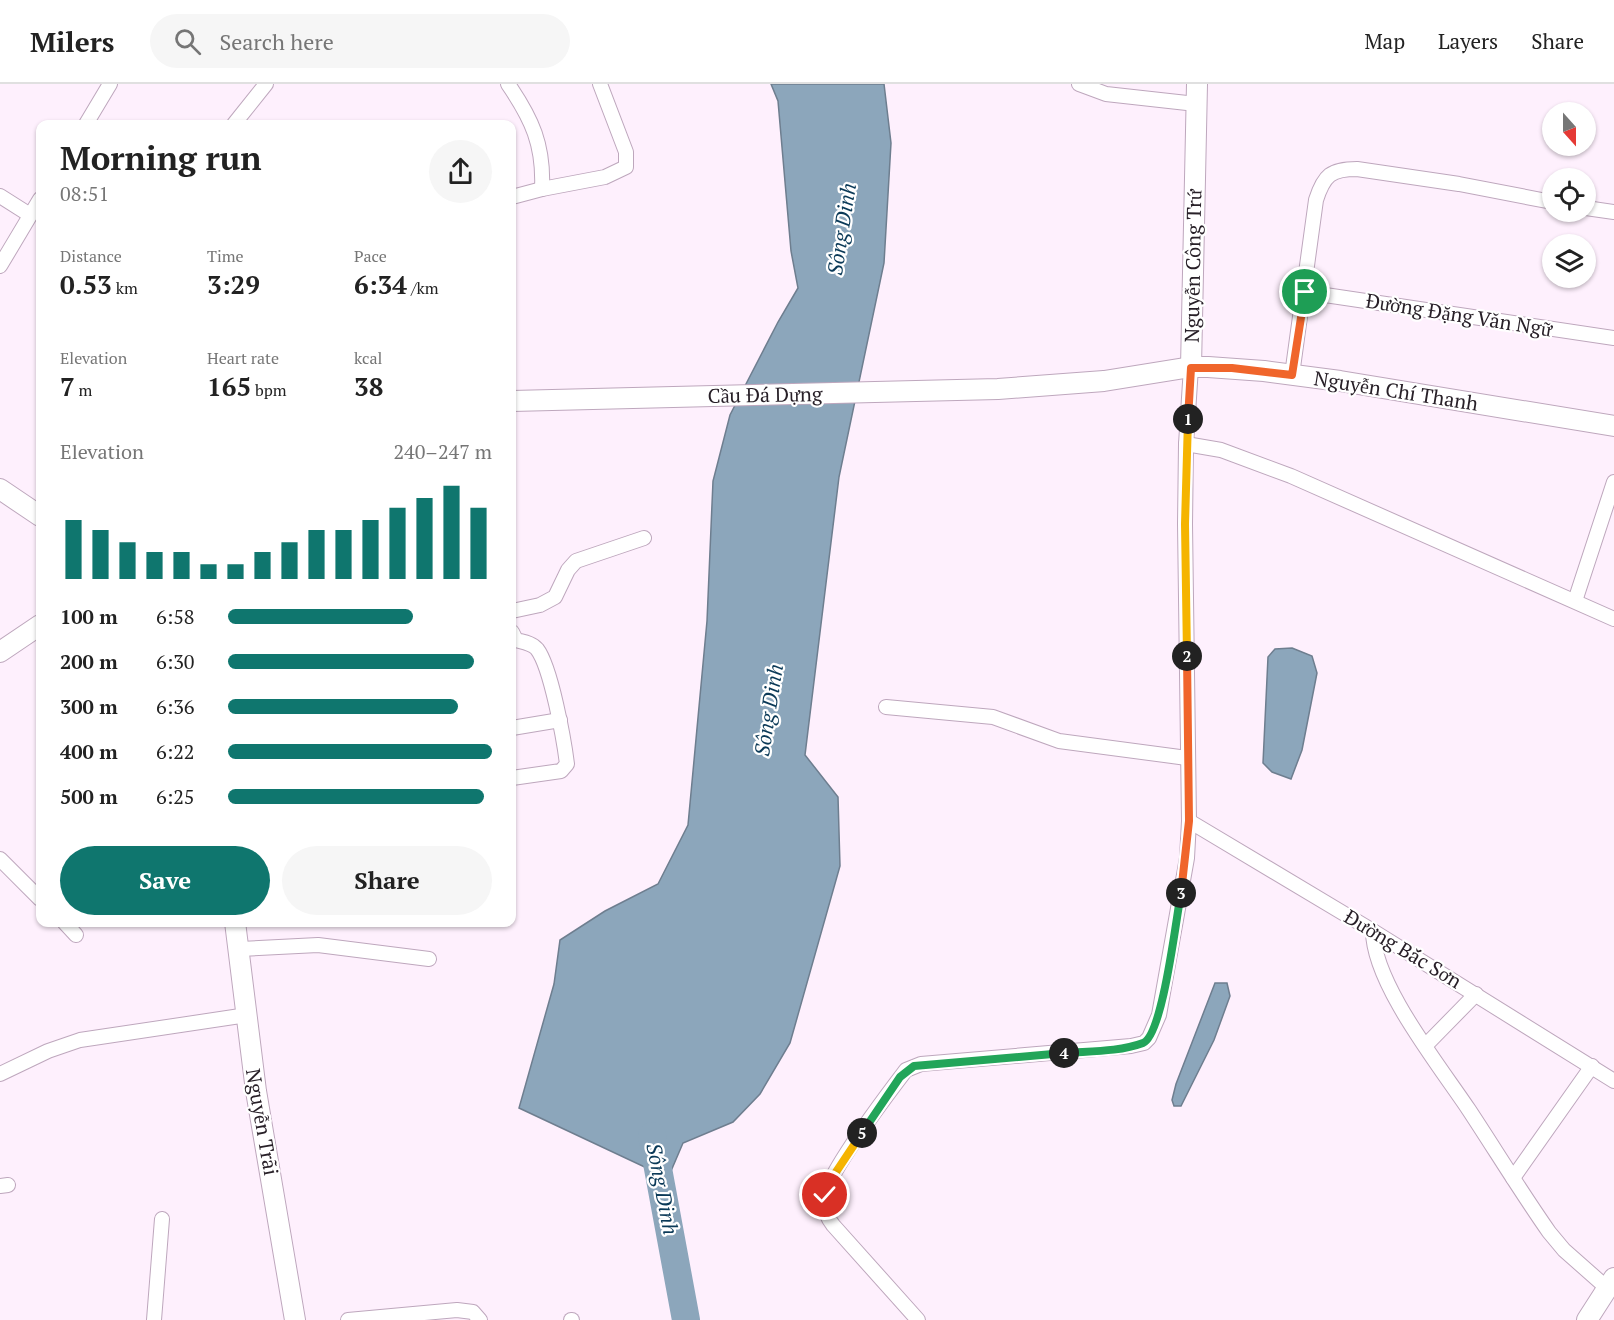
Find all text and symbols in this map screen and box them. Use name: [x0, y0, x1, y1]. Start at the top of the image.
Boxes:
search box: [150, 14, 570, 68]
text: Milers: [30, 23, 114, 60]
icon: search: [171, 25, 204, 58]
text: Search here: [219, 27, 334, 56]
text: Map: [1364, 27, 1405, 55]
text: Layers: [1438, 27, 1498, 55]
text: Share: [1531, 27, 1584, 55]
north arrow: [1542, 102, 1596, 156]
map controls: [1542, 102, 1596, 288]
text: Morning run: [60, 136, 262, 179]
button: share: [429, 140, 492, 203]
button: locate: [1542, 168, 1596, 222]
text: 08:51: [60, 180, 109, 207]
water label: Sông Dinh: [820, 181, 862, 277]
street label: Nguyễn Công Trứ: [1178, 188, 1207, 343]
button: layers: [1542, 234, 1596, 288]
text: Distance: [60, 245, 122, 267]
text: Time: [207, 245, 244, 267]
text: Pace: [354, 245, 387, 267]
pin: [1279, 266, 1330, 317]
text: 0.53: [60, 267, 112, 301]
text: 3:29: [207, 267, 260, 301]
text: 6:34: [354, 267, 407, 301]
icon: arrive: [1288, 275, 1321, 308]
text: km: [112, 277, 138, 299]
text: /km: [407, 277, 438, 299]
street label: Đường Đặng Văn Ngữ: [1364, 286, 1555, 343]
text: Elevation: [60, 347, 127, 369]
text: Heart rate: [207, 347, 279, 369]
text: kcal: [354, 347, 382, 369]
street label: Nguyễn Chí Thanh: [1312, 364, 1480, 417]
text: 7: [60, 369, 75, 403]
text: 165: [207, 369, 251, 403]
text: 38: [354, 369, 383, 403]
text: m: [75, 379, 92, 401]
text: bpm: [251, 379, 287, 401]
street label: Cầu Đá Dựng: [707, 380, 823, 409]
pin: 1: [1173, 404, 1203, 434]
text: 1: [1183, 408, 1193, 430]
text: Elevation: [60, 438, 144, 465]
text: 240–247 m: [393, 438, 492, 465]
text: 100 m: [60, 603, 118, 630]
text: 6:58: [156, 603, 195, 630]
pin: 2: [1172, 641, 1202, 671]
text: 2: [1182, 645, 1192, 667]
text: 200 m: [60, 648, 118, 675]
text: 6:30: [156, 648, 195, 675]
water label: Sông Dinh: [747, 662, 789, 758]
text: 300 m: [60, 693, 118, 720]
text: 6:36: [156, 693, 195, 720]
text: 400 m: [60, 738, 118, 765]
text: 6:22: [156, 738, 195, 765]
text: 500 m: [60, 783, 118, 810]
text: 6:25: [156, 783, 195, 810]
button: Save: [60, 846, 270, 915]
button: Share: [282, 846, 492, 915]
pin: 3: [1166, 878, 1196, 908]
text: 3: [1176, 882, 1186, 904]
street label: Đường Bắc Sơn: [1339, 903, 1467, 994]
pin: 4: [1049, 1038, 1079, 1068]
text: 4: [1059, 1042, 1069, 1064]
street label: Nguyễn Trãi: [240, 1066, 285, 1177]
pin: 5: [847, 1118, 877, 1148]
text: 5: [857, 1122, 867, 1144]
water label: Sông Dinh: [640, 1141, 686, 1237]
pin: [799, 1169, 850, 1220]
icon: check: [808, 1178, 841, 1211]

